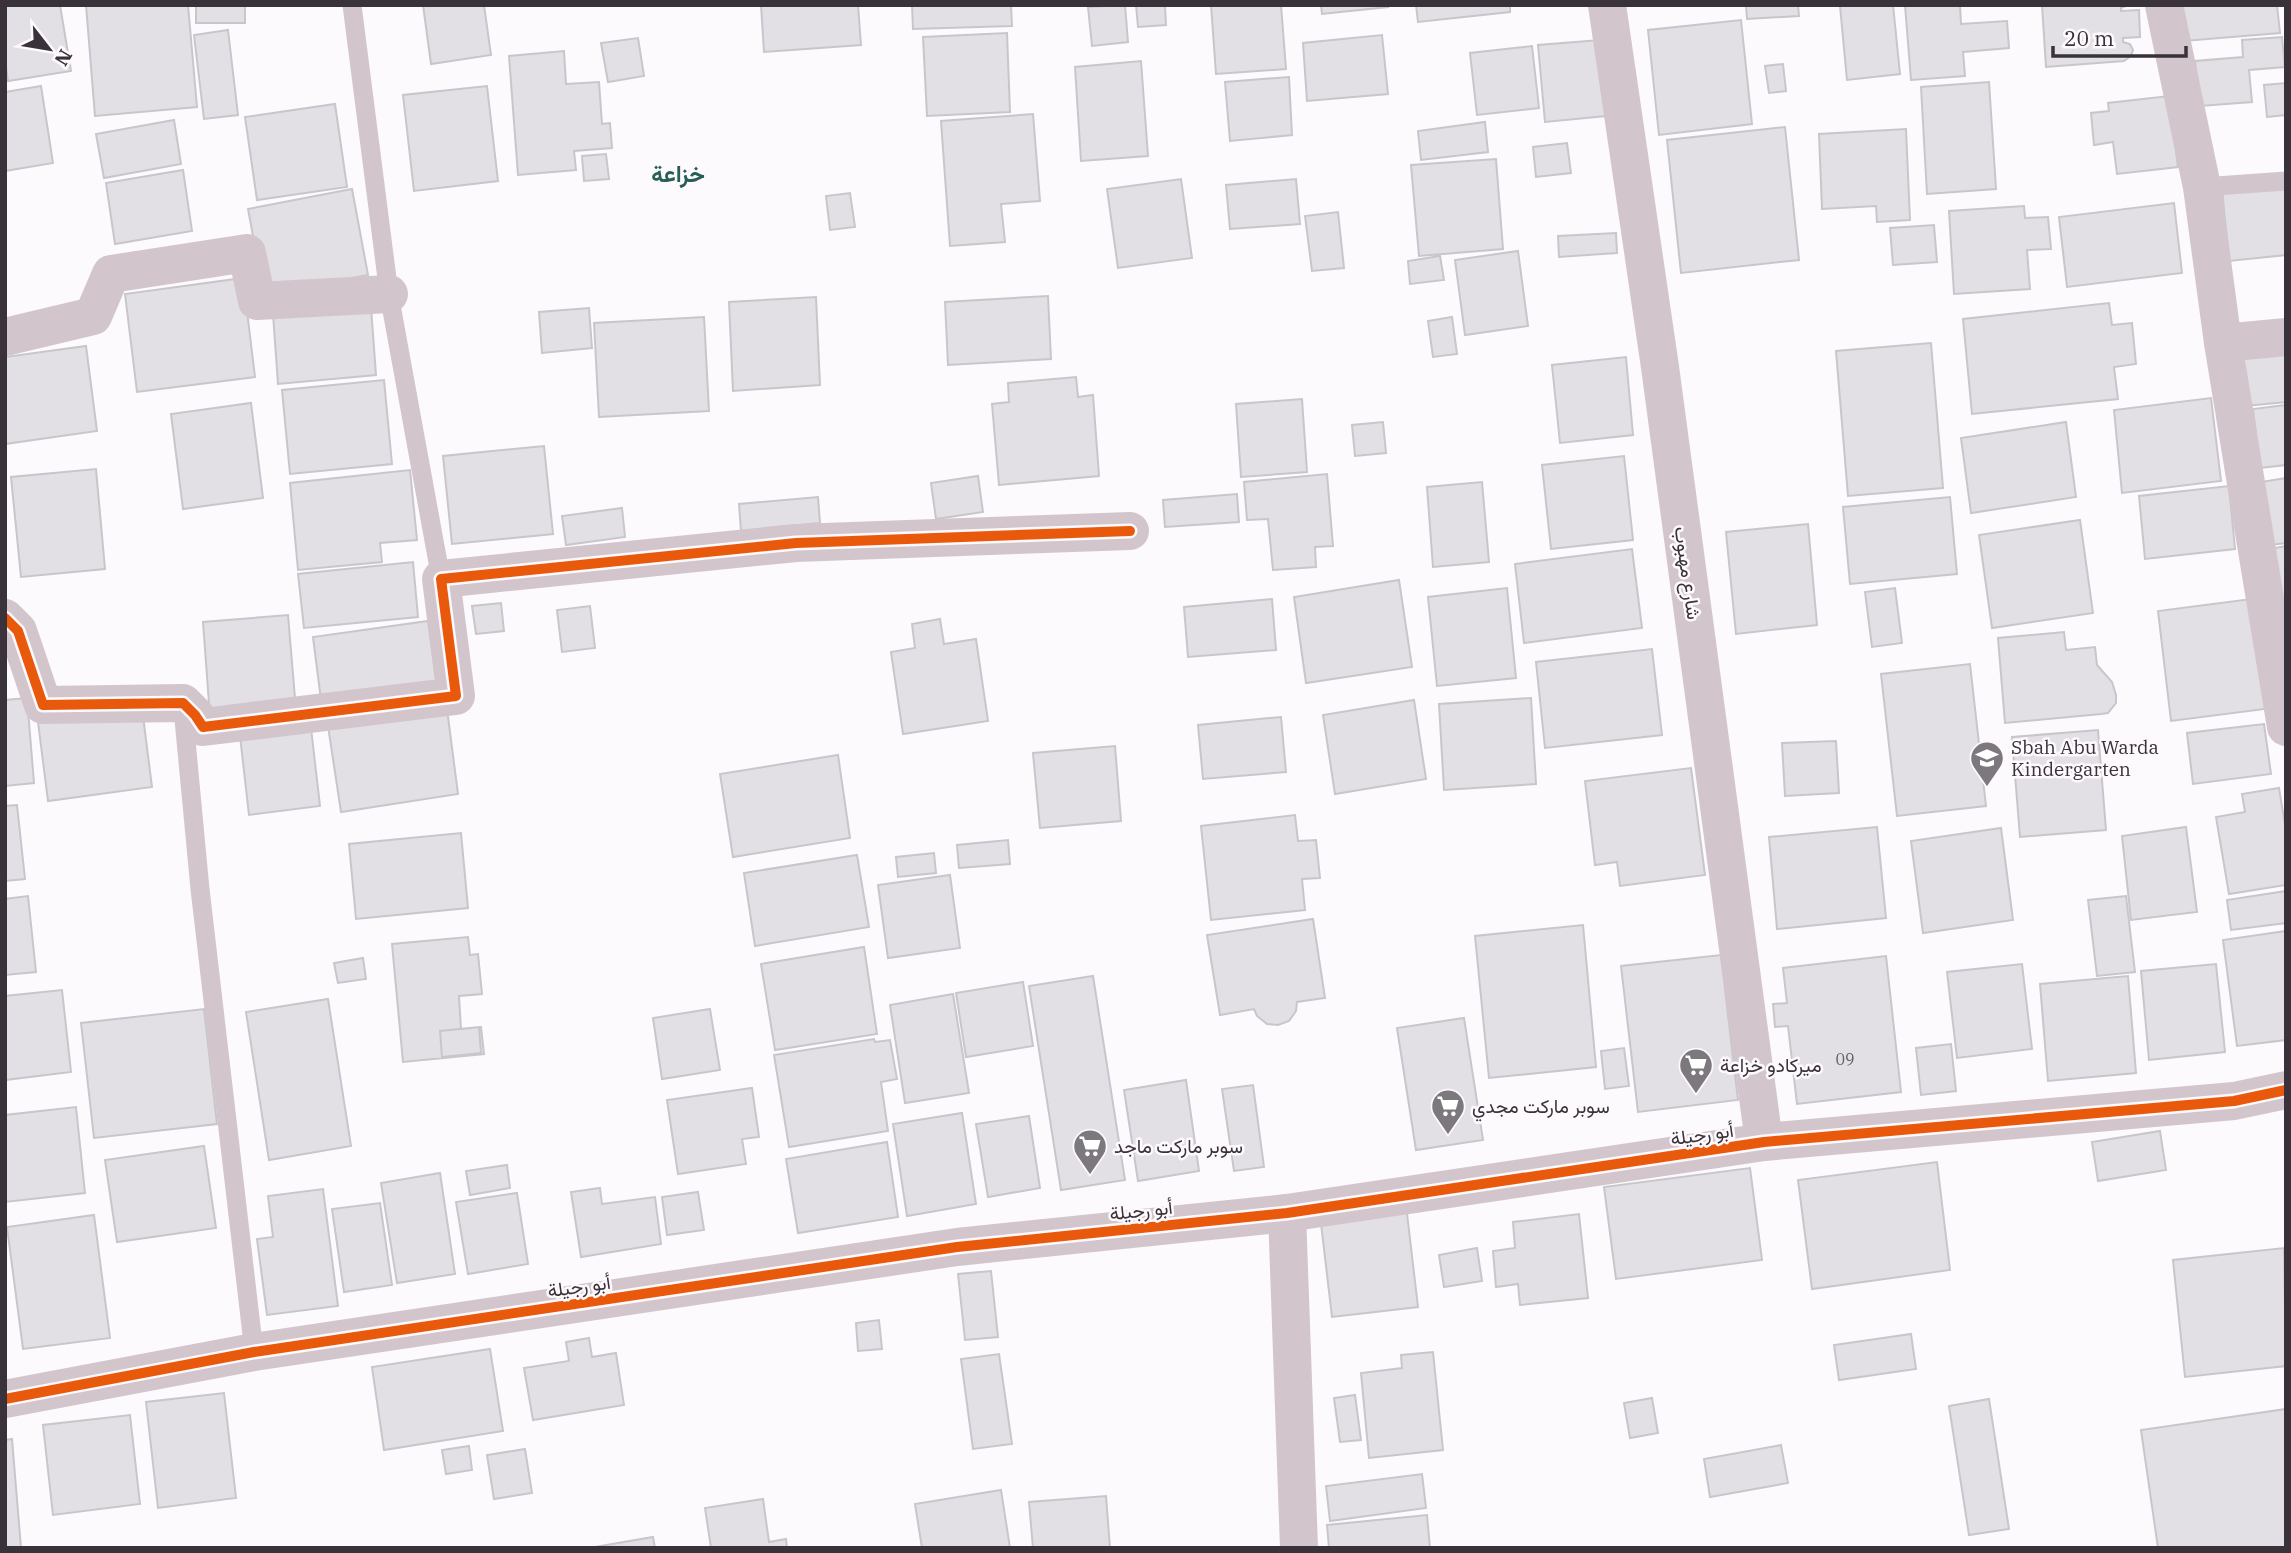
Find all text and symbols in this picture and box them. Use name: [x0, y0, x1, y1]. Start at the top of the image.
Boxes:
north arrow: [14, 14, 84, 84]
scale bar: [2053, 14, 2186, 58]
text: 20 m: [2064, 24, 2114, 52]
text: N: [49, 45, 78, 70]
district label: خزاعة: [651, 158, 705, 189]
street label: شارع مهبوب: [1669, 525, 1706, 621]
place label: Sbah Abu Warda Kindergarten: [2011, 735, 2159, 781]
school or university icon: Sbah Abu Warda Kindergarten: [1968, 739, 2006, 788]
supermarket icon: ميركادو خزاعة: [1677, 1046, 1715, 1095]
house number: 09: [1835, 1049, 1855, 1069]
place label: ميركادو خزاعة: [1720, 1053, 1822, 1077]
supermarket icon: سوبر ماركت مجدي: [1429, 1087, 1467, 1136]
place label: سوبر ماركت مجدي: [1472, 1094, 1610, 1122]
street label: أبو رجيلة: [1669, 1118, 1735, 1150]
supermarket icon: سوبر ماركت ماجد: [1071, 1127, 1109, 1176]
place label: سوبر ماركت ماجد: [1114, 1134, 1243, 1158]
street label: أبو رجيلة: [1108, 1195, 1174, 1225]
street label: أبو رجيلة: [546, 1270, 612, 1302]

